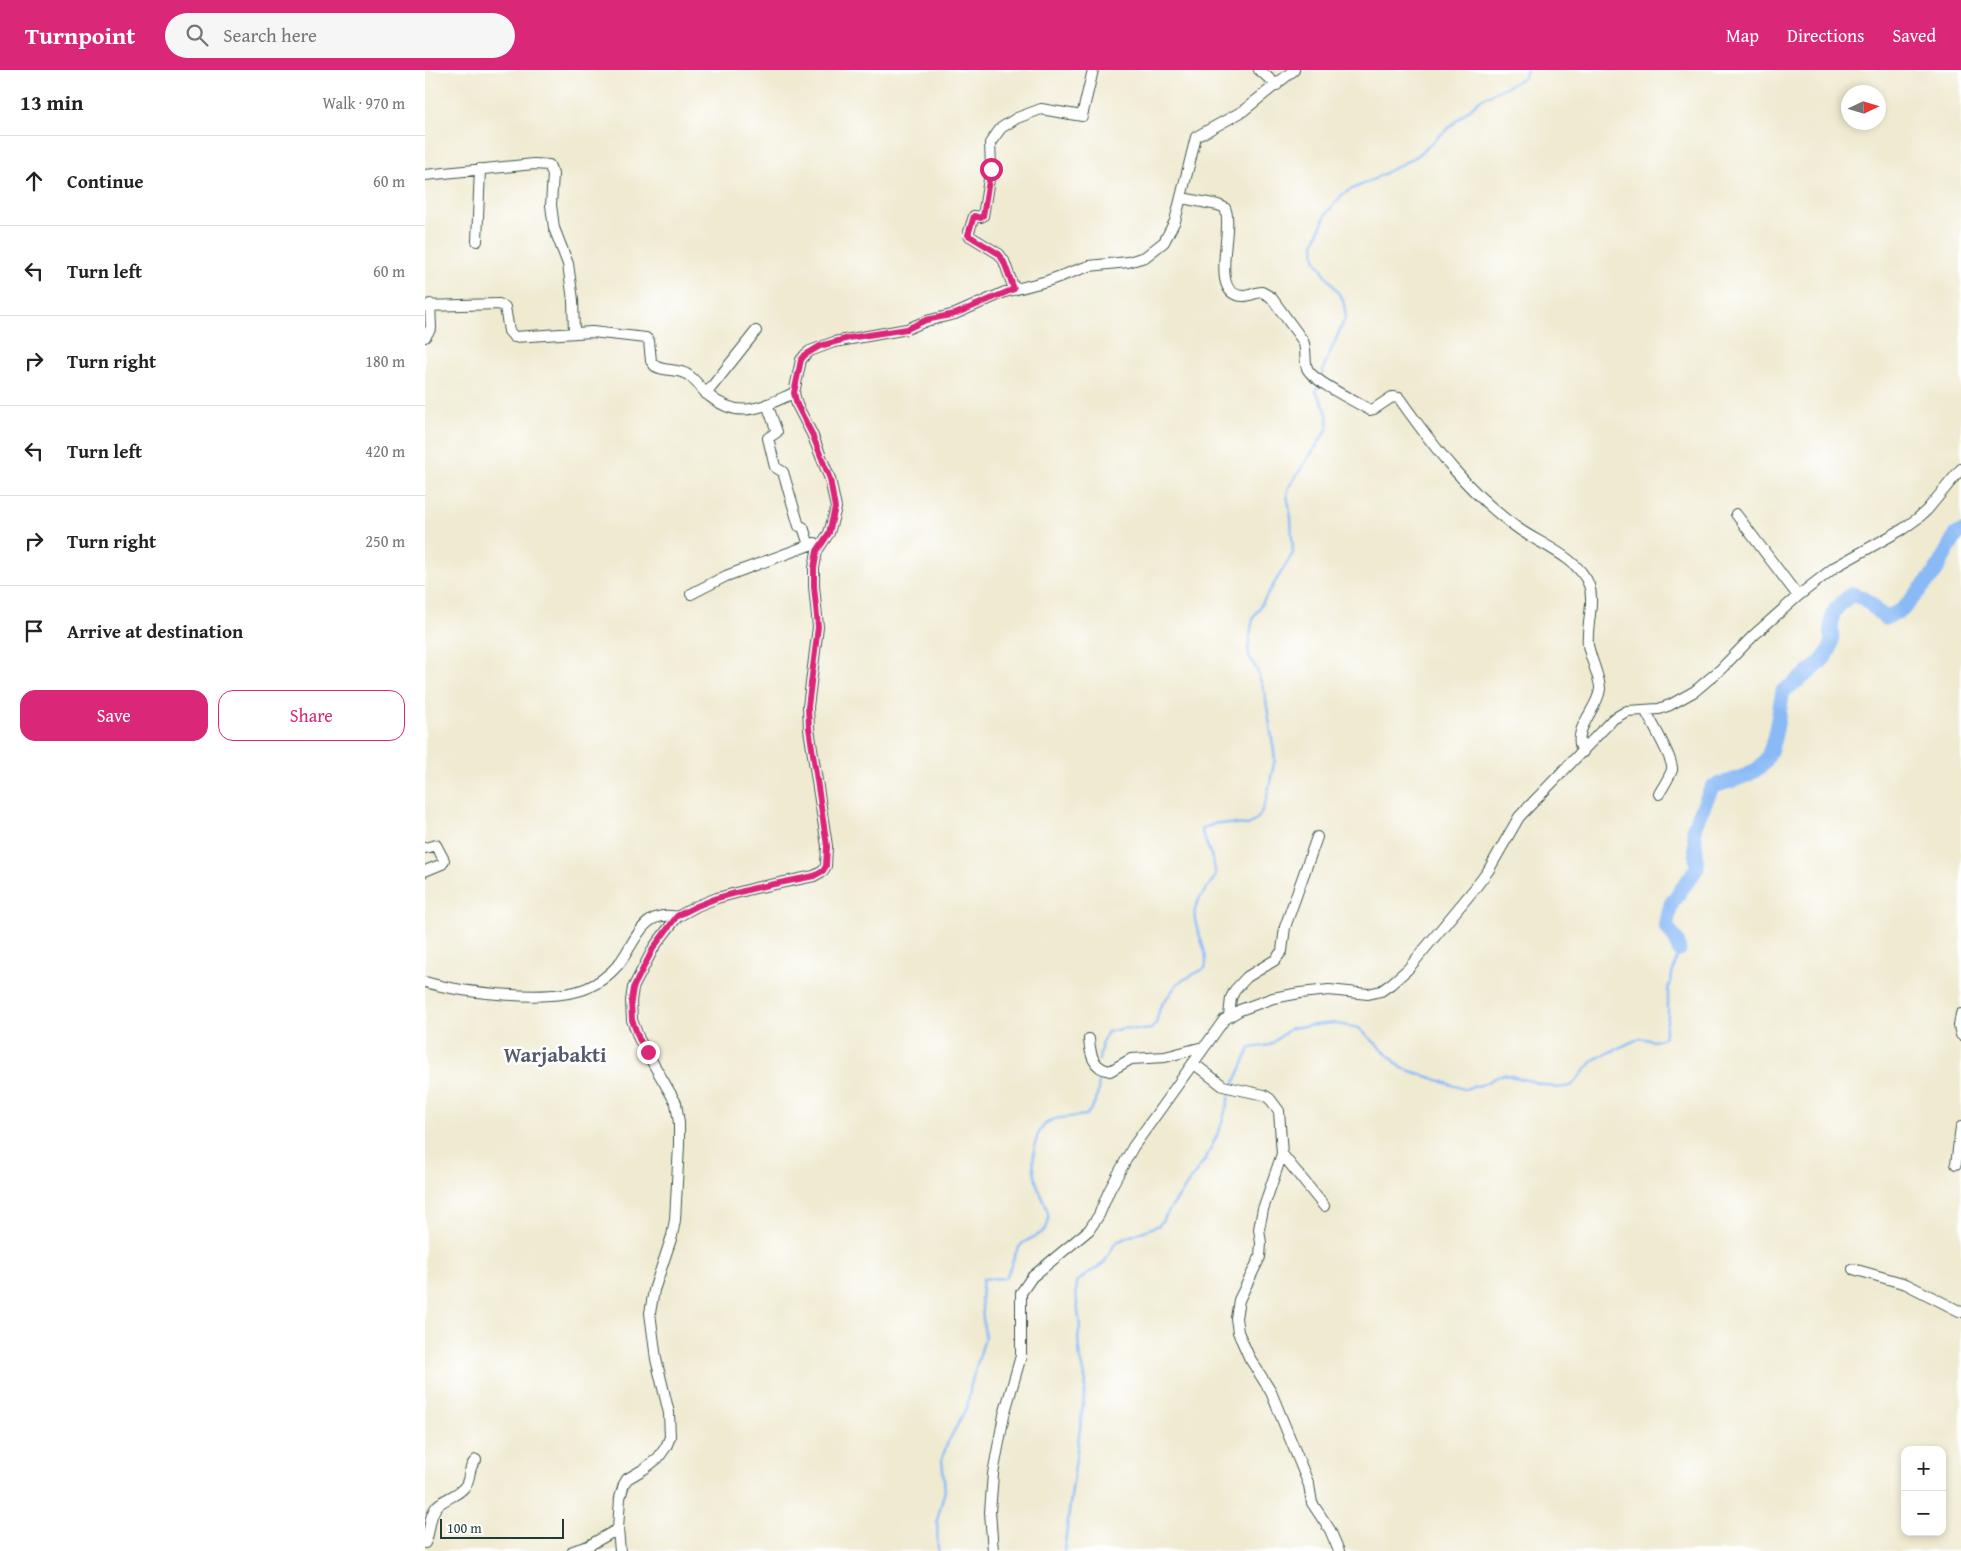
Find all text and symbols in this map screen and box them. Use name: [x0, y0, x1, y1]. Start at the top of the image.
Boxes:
search box: [165, 13, 515, 58]
text: Turnpoint: [25, 18, 135, 53]
icon: search: [183, 21, 211, 49]
text: Search here: [223, 21, 317, 49]
text: Map: [1726, 22, 1759, 49]
text: Directions: [1787, 22, 1864, 49]
text: Saved: [1892, 22, 1936, 49]
north arrow: [1841, 85, 1886, 130]
text: 13 min: [20, 87, 83, 118]
text: Walk · 970 m: [322, 91, 405, 115]
route start: [980, 158, 1003, 181]
icon: ahead: [20, 167, 48, 195]
text: Continue: [67, 167, 144, 195]
text: 60 m: [373, 169, 405, 193]
icon: left: [20, 257, 48, 285]
text: Turn left: [67, 257, 142, 285]
text: 60 m: [373, 259, 405, 283]
icon: right: [20, 347, 48, 375]
text: Turn right: [67, 347, 156, 375]
text: 180 m: [365, 349, 405, 373]
icon: left: [20, 437, 48, 465]
text: Turn left: [67, 437, 142, 465]
text: 420 m: [365, 439, 405, 463]
icon: right: [20, 527, 48, 555]
text: Turn right: [67, 527, 156, 555]
text: 250 m: [365, 529, 405, 553]
icon: arrive: [20, 617, 48, 645]
text: Arrive at destination: [67, 617, 243, 645]
button: Save: [20, 690, 208, 741]
button: Share: [218, 690, 405, 741]
district label: Warjabakti: [503, 1039, 607, 1070]
route end: [637, 1041, 660, 1064]
map controls: [1901, 1446, 1946, 1536]
button: +: [1901, 1446, 1946, 1491]
button: −: [1901, 1491, 1946, 1536]
scale bar: [440, 1516, 564, 1539]
text: 100 m: [447, 1518, 482, 1538]

